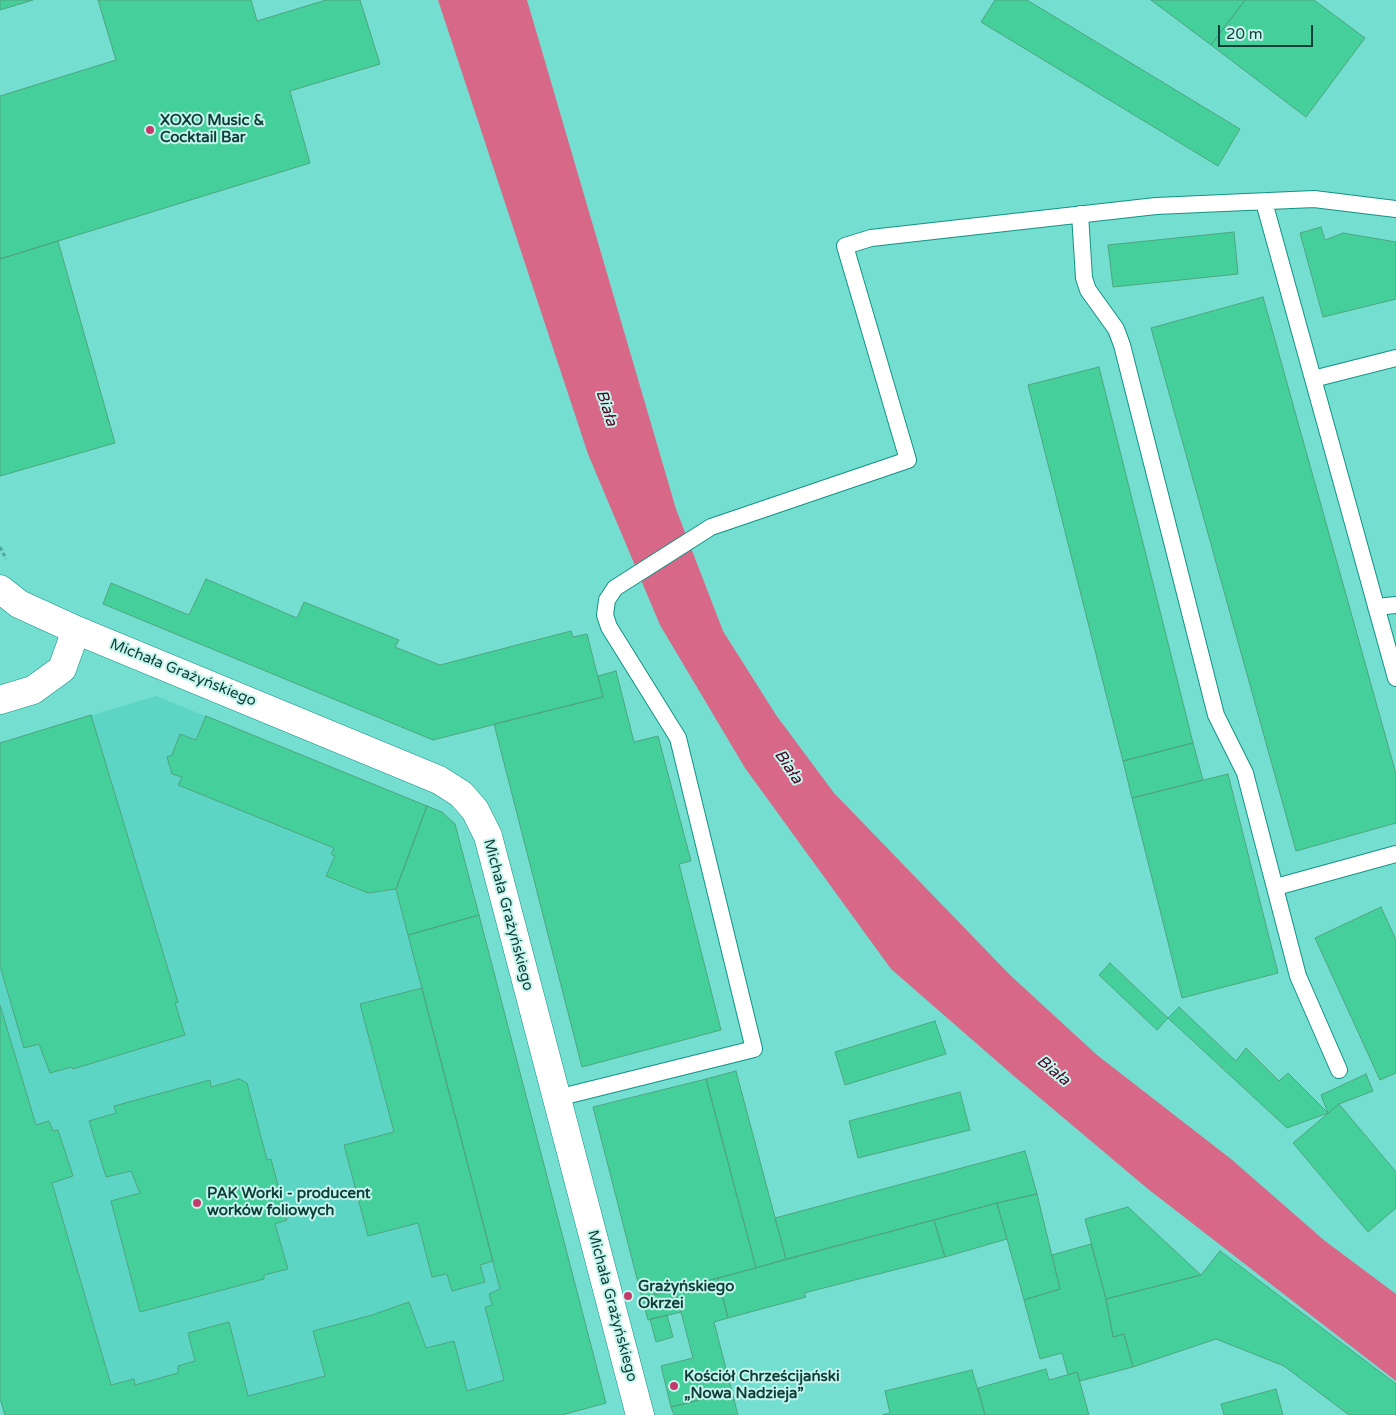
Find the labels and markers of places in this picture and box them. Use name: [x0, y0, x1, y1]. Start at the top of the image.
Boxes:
place label: XOXO Music & Cocktail Bar: [160, 112, 264, 147]
marker: XOXO Music & Cocktail Bar: [144, 124, 156, 136]
place label: PAK Worki - producent worków foliowych: [207, 1185, 371, 1220]
marker: PAK Worki - producent worków foliowych: [191, 1197, 203, 1209]
place label: Grażyńskiego Okrzei: [638, 1278, 734, 1313]
marker: Grażyńskiego Okrzei: [622, 1290, 634, 1302]
place label: Kościół Chrześcijański „Nowa Nadzieja”: [684, 1368, 840, 1403]
marker: Kościół Chrześcijański „Nowa Nadzieja”: [668, 1380, 680, 1392]

